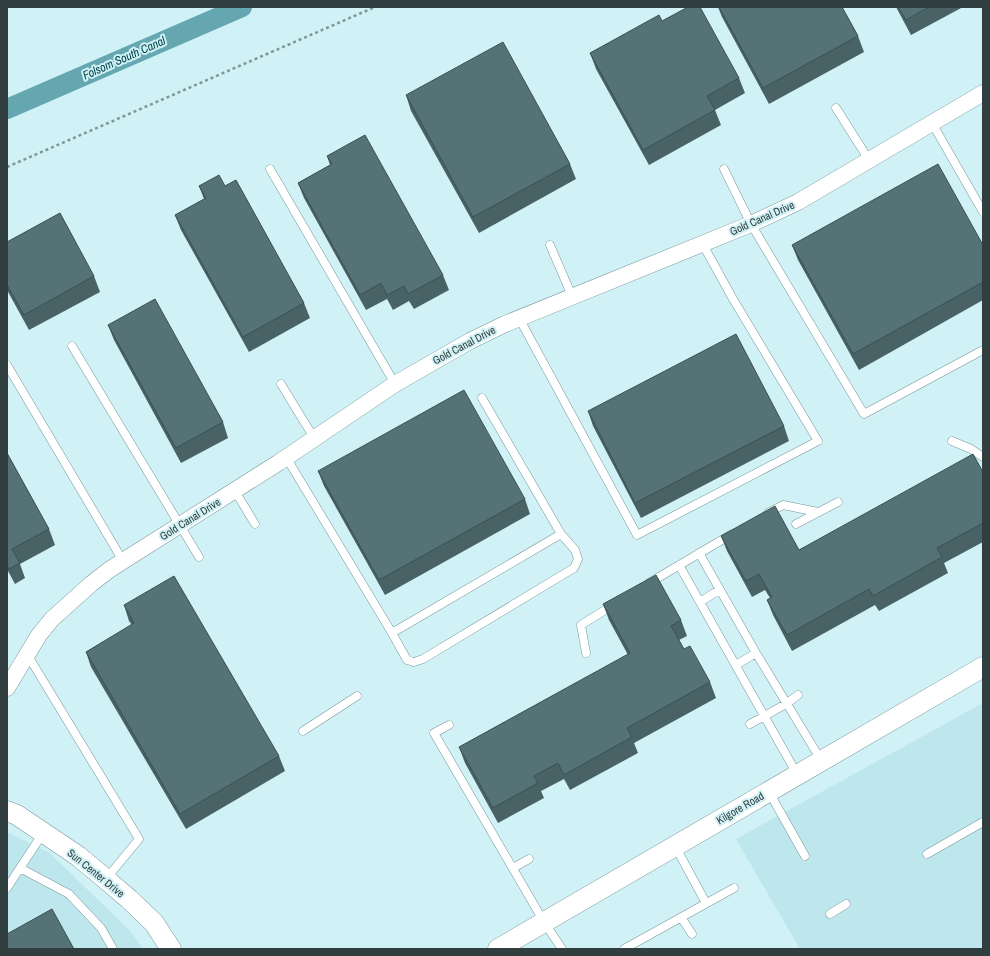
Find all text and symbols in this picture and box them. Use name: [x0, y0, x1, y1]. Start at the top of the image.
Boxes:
water label: Folsom South Canal: [80, 32, 169, 83]
street label: Gold Canal Drive: [728, 198, 796, 238]
street label: Gold Canal Drive: [430, 323, 498, 367]
street label: Gold Canal Drive: [157, 495, 223, 543]
street label: Kilgore Road: [714, 789, 766, 827]
street label: Sun Center Drive: [65, 846, 127, 900]

